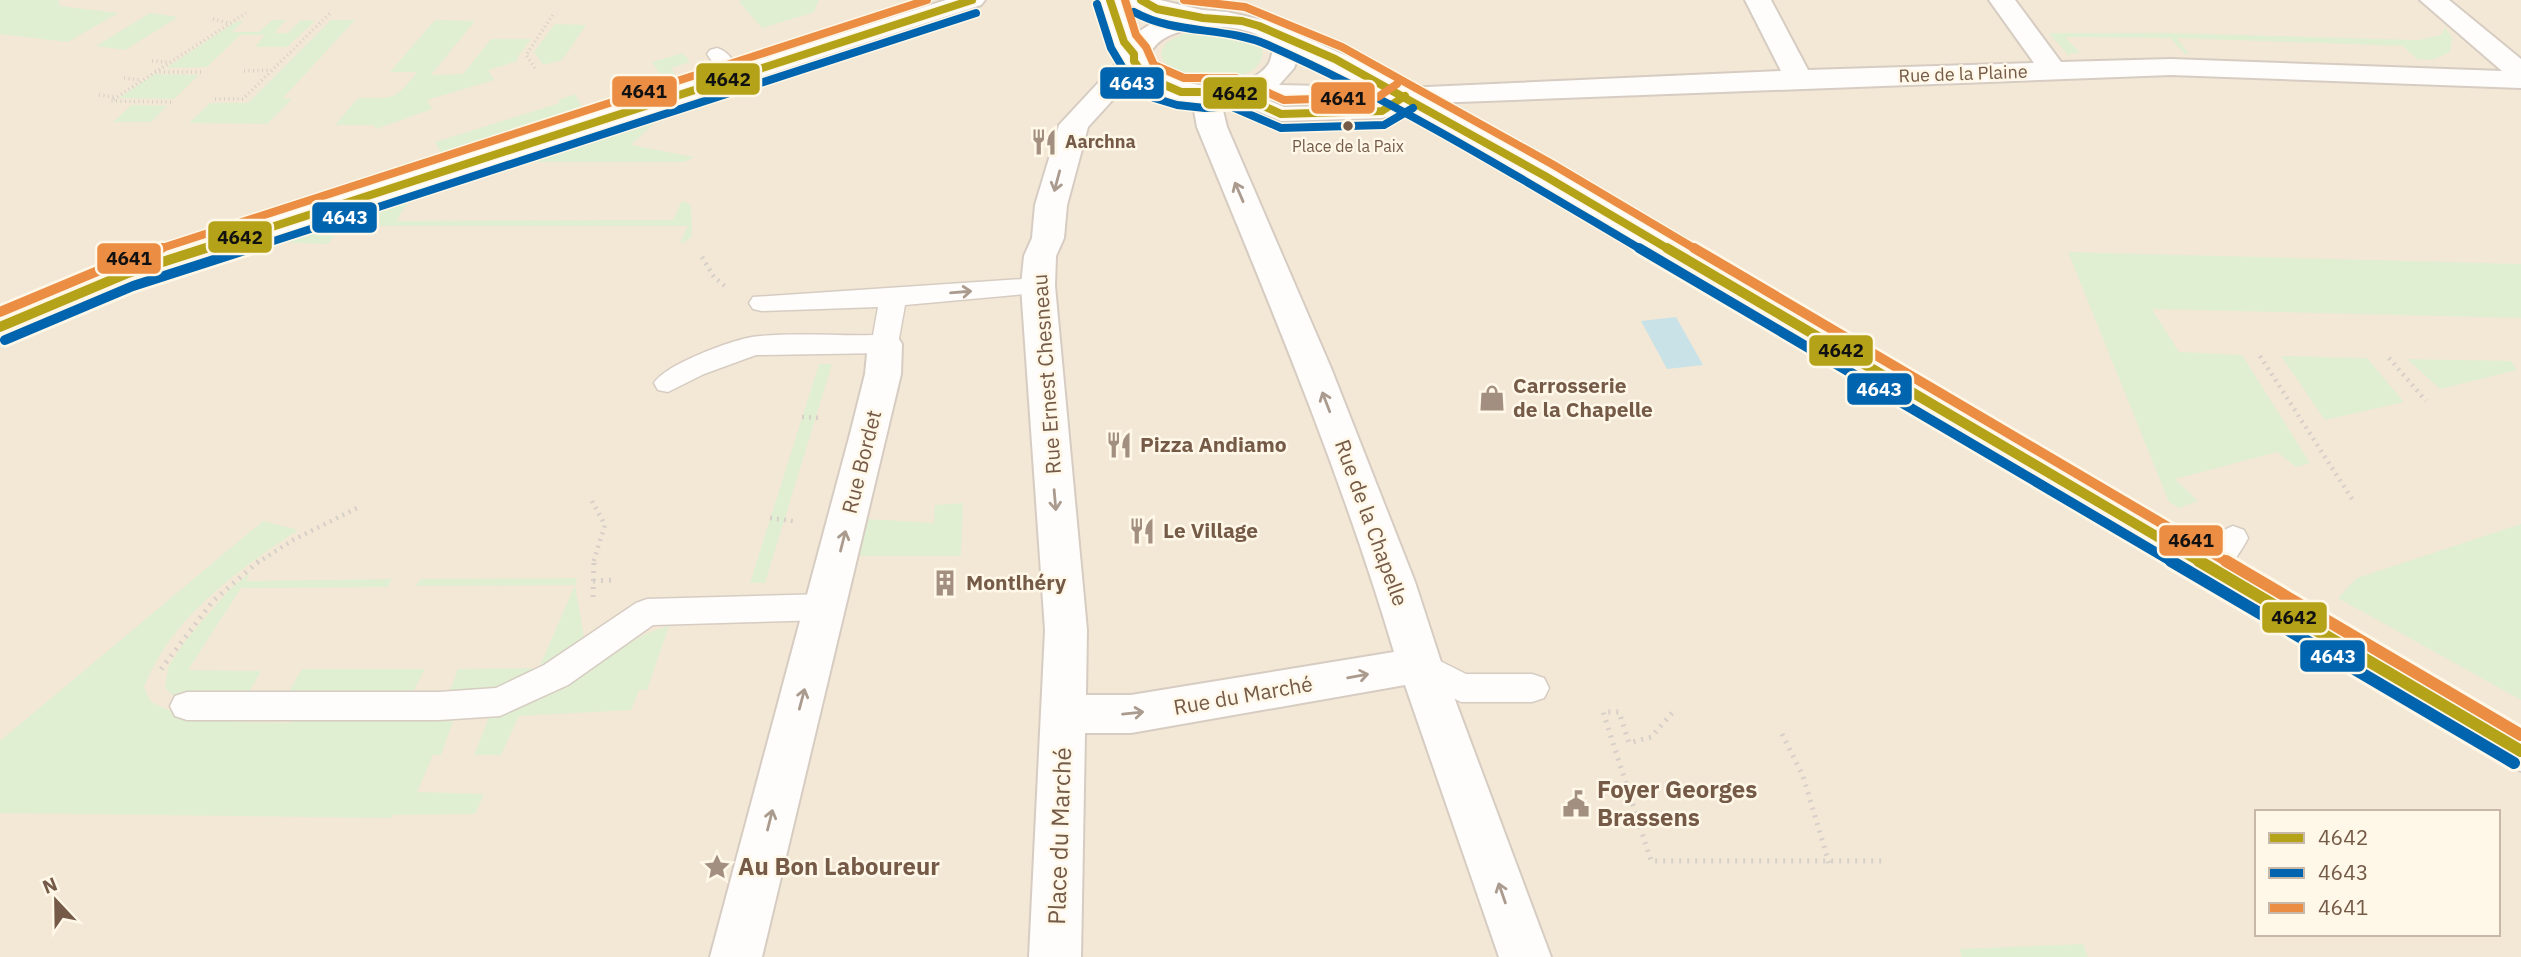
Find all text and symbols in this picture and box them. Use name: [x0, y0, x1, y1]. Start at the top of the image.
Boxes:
street label: Rue de la Plaine: [1898, 60, 2028, 87]
line badge: 4642: [695, 62, 761, 96]
line badge: 4643: [1099, 66, 1165, 100]
text: 4642: [705, 67, 751, 91]
text: 4643: [1109, 71, 1155, 95]
line badge: 4641: [611, 75, 678, 108]
line badge: 4642: [1202, 76, 1268, 110]
text: 4641: [621, 79, 667, 103]
text: 4642: [1212, 81, 1258, 105]
line badge: 4641: [1310, 81, 1376, 115]
text: 4641: [1320, 86, 1366, 110]
marker: Place de la Paix: [1341, 119, 1355, 133]
restaurant icon: Aarchna: [1029, 127, 1059, 157]
place label: Aarchna: [1065, 130, 1136, 153]
place label: Place de la Paix: [1292, 136, 1404, 156]
one-way arrow: [1050, 169, 1063, 192]
one-way arrow: [1232, 181, 1245, 203]
line badge: 4643: [311, 201, 378, 234]
text: 4643: [322, 205, 368, 229]
line badge: 4642: [207, 220, 273, 254]
text: 4642: [217, 225, 263, 249]
line badge: 4641: [96, 242, 162, 275]
text: 4641: [106, 246, 152, 270]
street label: Rue Ernest Chesneau: [1025, 273, 1067, 475]
one-way arrow: [949, 285, 971, 298]
line badge: 4642: [1808, 334, 1874, 367]
text: 4642: [1818, 338, 1864, 362]
place label: Carrosserie de la Chapelle: [1513, 371, 1653, 423]
line badge: 4643: [1846, 372, 1913, 406]
text: 4643: [1856, 377, 1902, 401]
shop icon: Carrosserie de la Chapelle: [1477, 383, 1507, 413]
one-way arrow: [1318, 391, 1331, 413]
street label: Rue Bordet: [835, 407, 887, 517]
restaurant icon: Pizza Andiamo: [1104, 430, 1134, 460]
place label: Pizza Andiamo: [1140, 430, 1287, 458]
street label: Rue de la Chapelle: [1329, 436, 1415, 610]
one-way arrow: [1049, 489, 1062, 511]
restaurant icon: Le Village: [1127, 516, 1157, 546]
place label: Le Village: [1163, 516, 1258, 544]
line badge: 4641: [2158, 524, 2224, 557]
text: 4641: [2168, 528, 2214, 552]
one-way arrow: [837, 530, 850, 553]
building icon: Montlhéry: [930, 568, 960, 598]
place label: Montlhéry: [966, 568, 1067, 596]
line badge: 4642: [2261, 601, 2328, 634]
text: 4642: [2271, 605, 2317, 629]
line badge: 4643: [2299, 639, 2366, 673]
text: 4643: [2310, 644, 2356, 668]
street label: Rue du Marché: [1171, 669, 1315, 721]
one-way arrow: [1346, 669, 1368, 682]
one-way arrow: [797, 688, 810, 710]
one-way arrow: [1121, 706, 1144, 719]
street label: Place du Marché: [1040, 747, 1078, 925]
place label: Foyer Georges Brassens: [1597, 773, 1757, 833]
public building icon: Foyer Georges Brassens: [1561, 789, 1591, 819]
one-way arrow: [764, 809, 777, 831]
legend: [2255, 810, 2500, 936]
text: 4642: [2318, 823, 2368, 851]
place label: Au Bon Laboureur: [738, 850, 940, 882]
place icon: Au Bon Laboureur: [702, 852, 732, 882]
text: 4643: [2318, 858, 2368, 886]
north arrow: [21, 866, 91, 936]
text: N: [39, 872, 61, 899]
one-way arrow: [1495, 882, 1507, 904]
text: 4641: [2318, 893, 2368, 921]

